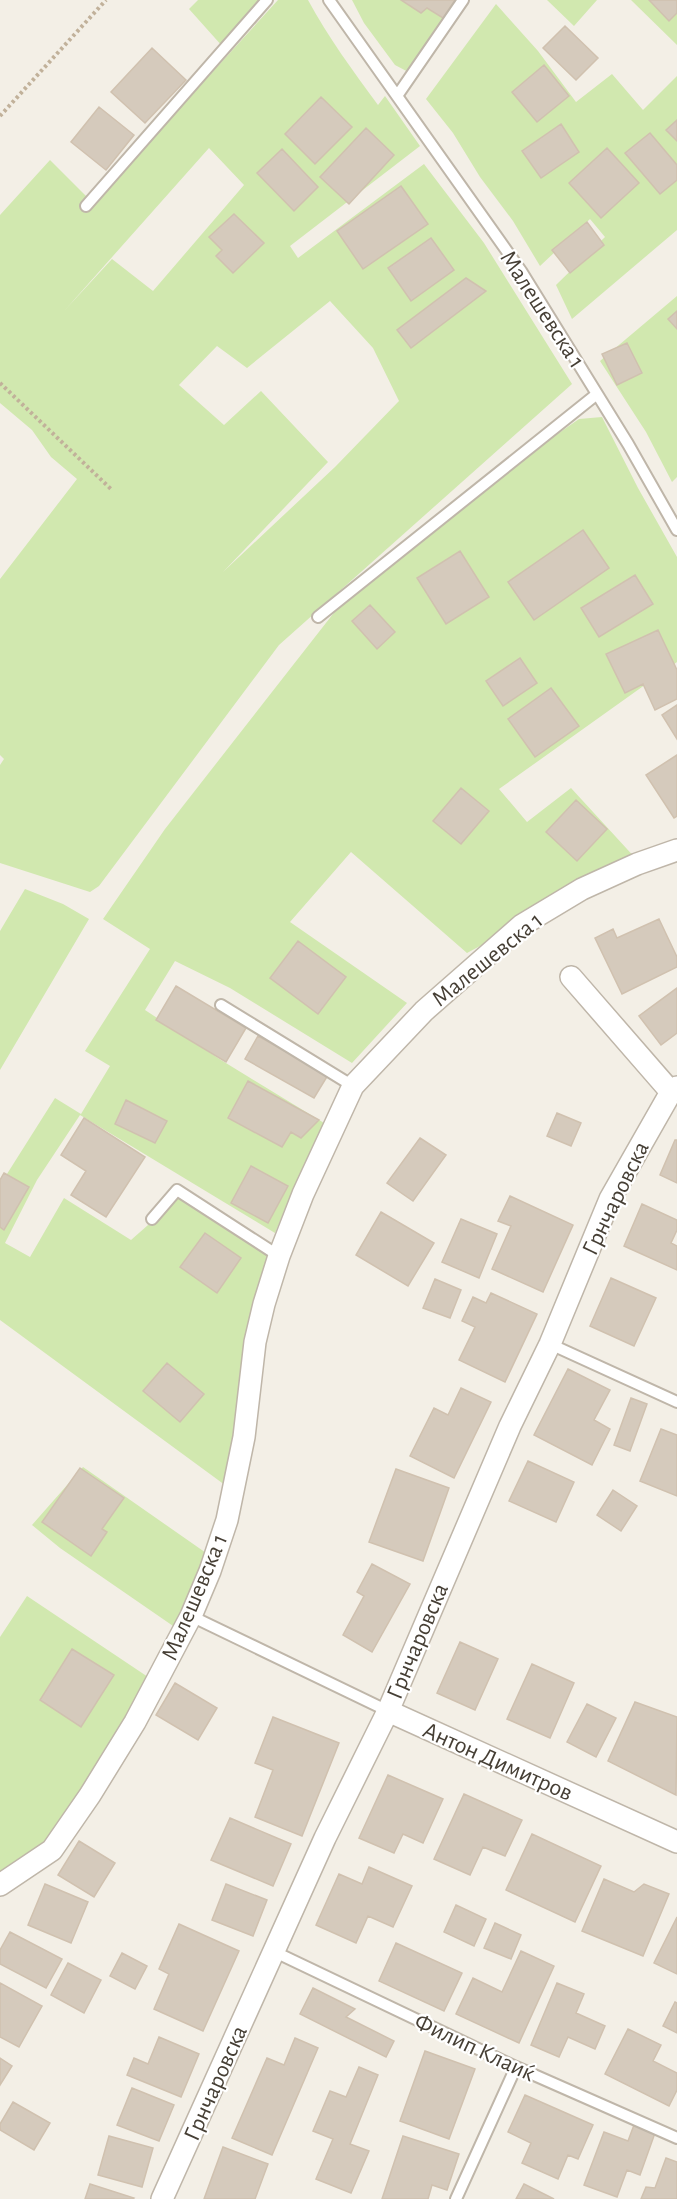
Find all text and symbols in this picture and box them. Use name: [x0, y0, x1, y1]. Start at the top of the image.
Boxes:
street label: Малешевска 1: [495, 246, 589, 373]
street label: Малешевска 1: [428, 908, 548, 1012]
street label: Грнчаровска: [578, 1138, 654, 1259]
street label: Малешевска 1: [158, 1531, 232, 1664]
street label: Грнчаровска: [383, 1580, 453, 1703]
street label: Антон Димитров: [419, 1718, 576, 1806]
street label: Филип Клаиќ: [411, 2010, 539, 2086]
street label: Грнчаровска: [180, 2022, 252, 2145]

